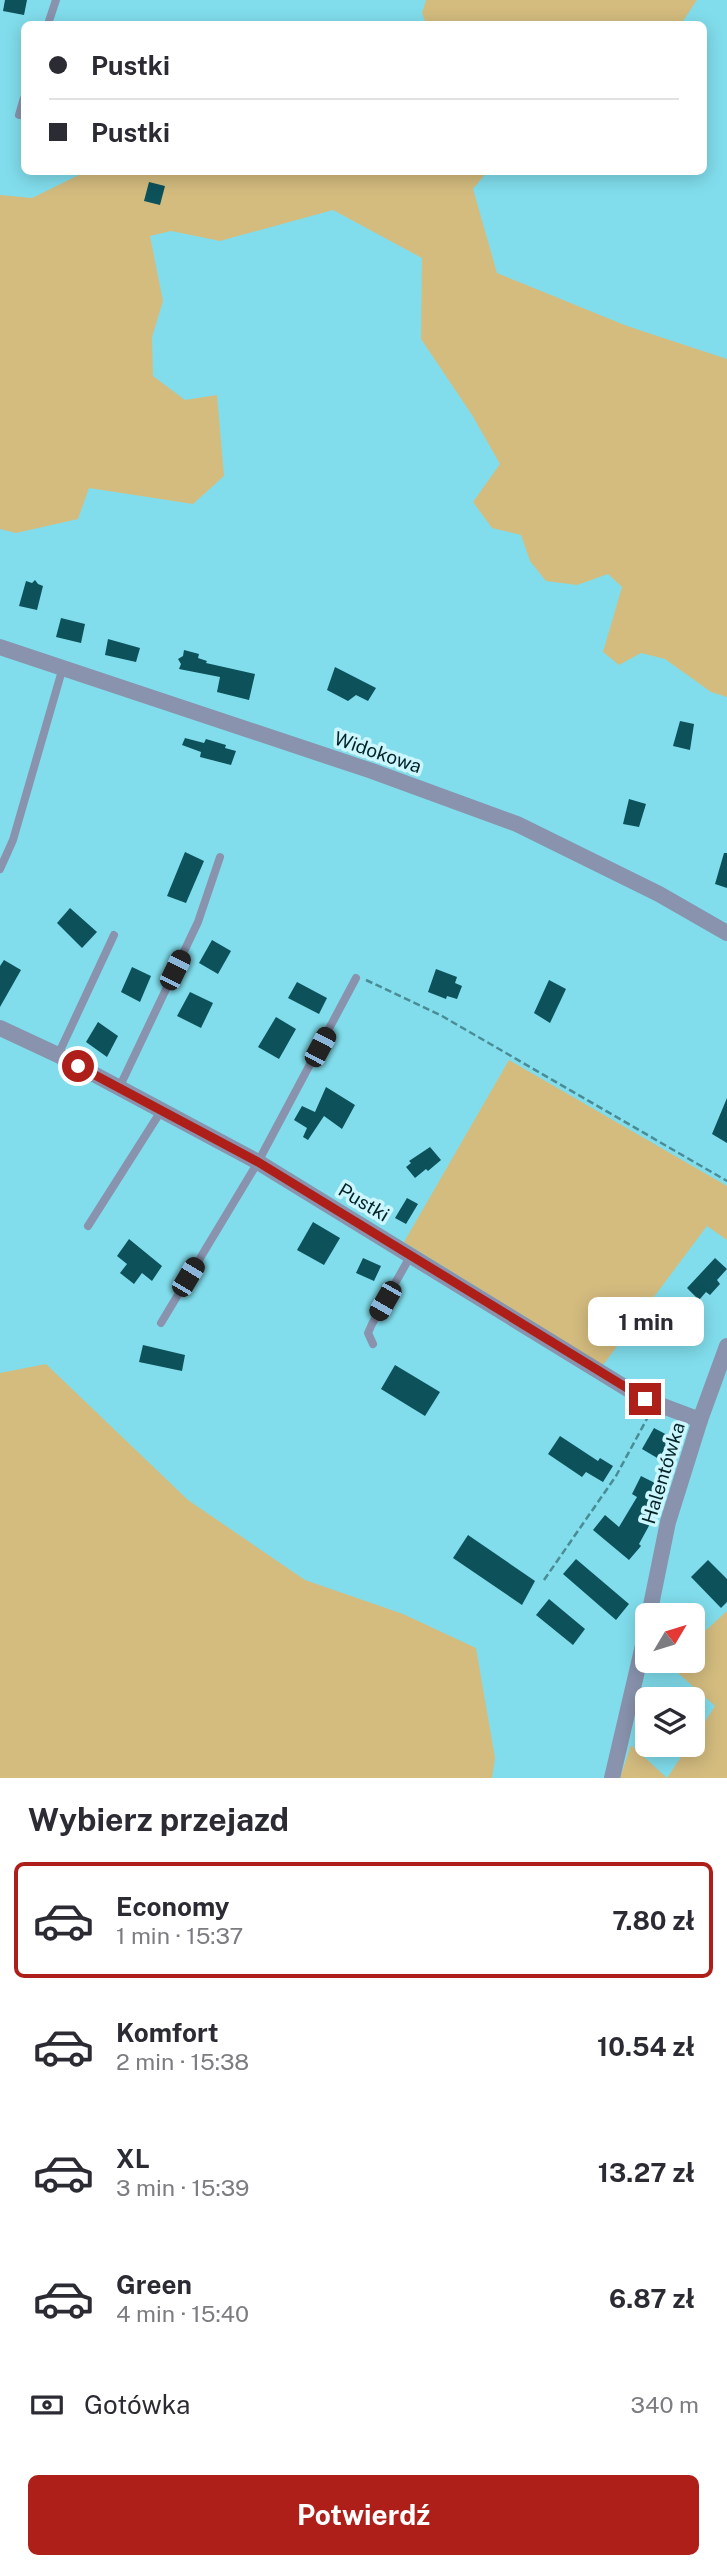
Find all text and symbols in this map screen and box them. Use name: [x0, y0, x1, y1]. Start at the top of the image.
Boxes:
text: Pustki: [91, 50, 170, 81]
text: Pustki: [91, 117, 170, 148]
street label: Widokowa: [331, 727, 425, 777]
car: [157, 947, 194, 993]
car: [301, 1024, 340, 1070]
route start: [62, 1050, 94, 1082]
street label: Pustki: [335, 1178, 393, 1226]
car: [169, 1254, 208, 1300]
car: [366, 1278, 405, 1324]
callout: 1 min: [587, 1298, 703, 1346]
text: 1 min: [618, 1308, 674, 1335]
route end: [629, 1383, 661, 1415]
street label: Halentówka: [637, 1420, 689, 1526]
north arrow: [635, 1603, 705, 1673]
map controls: [635, 1603, 705, 1757]
button: layers: [635, 1687, 705, 1757]
text: Wybierz przejazd: [28, 1801, 289, 1838]
icon: car: [32, 1889, 95, 1952]
text: Economy: [116, 1891, 229, 1922]
text: 7.80 zł: [612, 1905, 695, 1936]
text: 1 min · 15:37: [116, 1922, 243, 1949]
icon: car: [32, 2015, 95, 2078]
text: Komfort: [116, 2017, 218, 2048]
text: 10.54 zł: [597, 2031, 695, 2062]
text: 2 min · 15:38: [116, 2048, 249, 2075]
icon: car: [32, 2141, 95, 2204]
text: XL: [116, 2143, 150, 2174]
text: 13.27 zł: [598, 2157, 695, 2188]
text: 3 min · 15:39: [116, 2174, 249, 2201]
icon: car: [32, 2267, 95, 2330]
text: Green: [116, 2269, 192, 2300]
text: 6.87 zł: [609, 2283, 695, 2314]
text: 4 min · 15:40: [116, 2300, 249, 2327]
icon: cash: [28, 2386, 66, 2424]
text: Gotówka: [84, 2389, 190, 2420]
text: 340 m: [631, 2391, 699, 2418]
button: Potwierdź: [28, 2475, 699, 2555]

